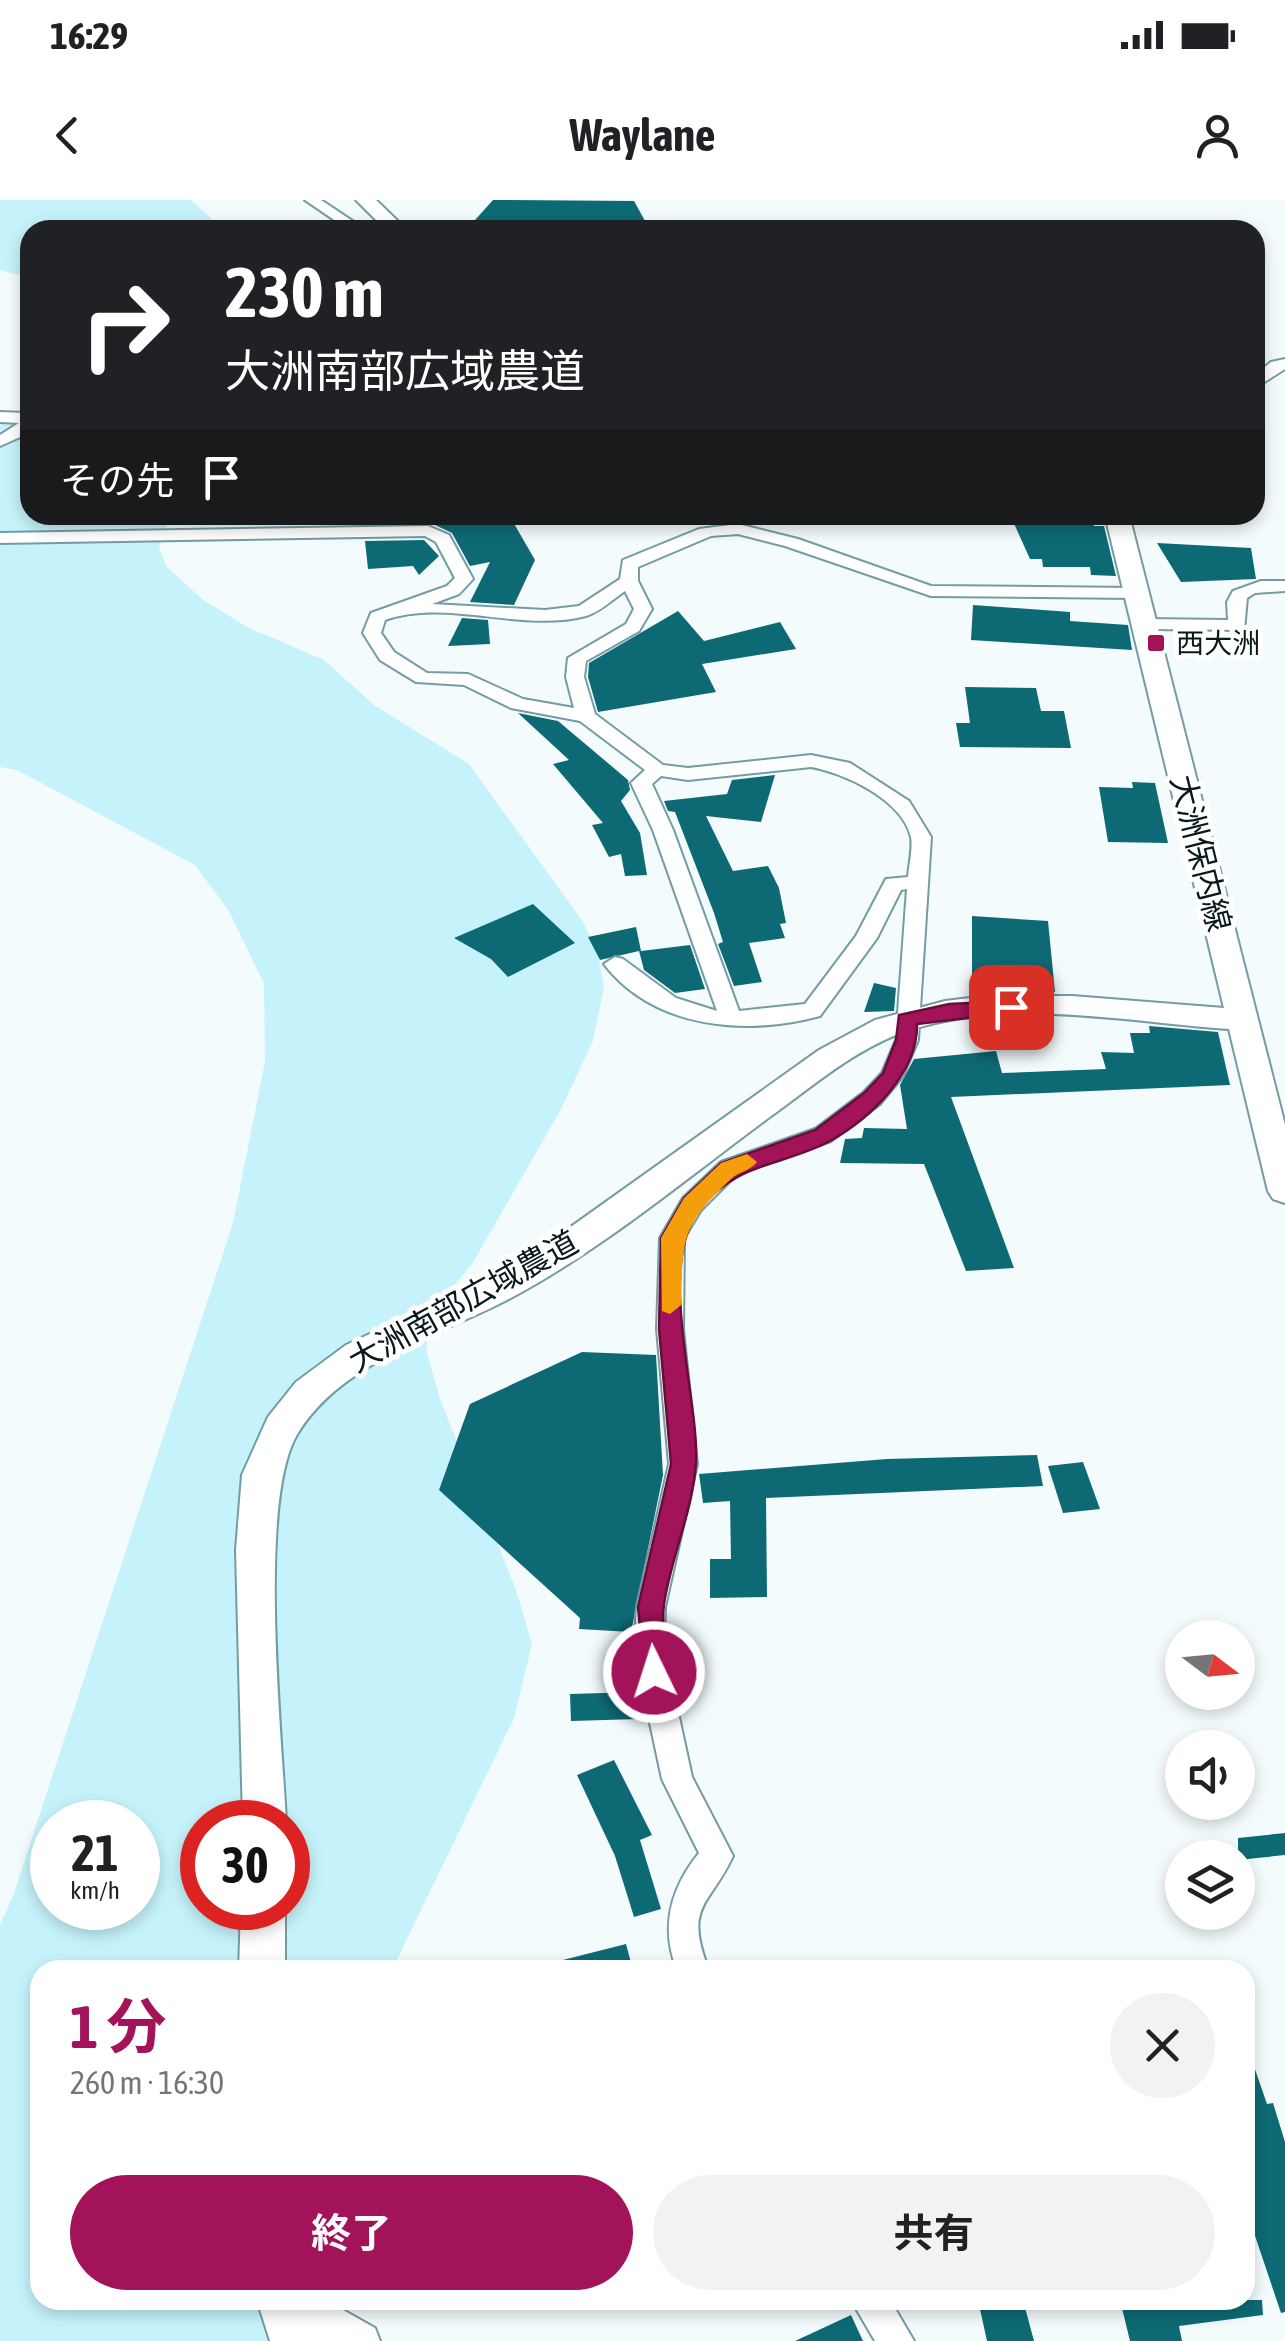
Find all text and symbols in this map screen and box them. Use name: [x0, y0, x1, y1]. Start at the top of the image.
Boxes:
text: 16:29: [50, 14, 128, 57]
icon: back: [40, 108, 95, 163]
icon: person: [1190, 108, 1245, 163]
text: Waylane: [570, 109, 715, 161]
text: 230 m: [225, 252, 384, 332]
icon: right: [60, 260, 190, 390]
text: 大洲南部広域農道: [225, 345, 585, 397]
icon: arrive: [194, 450, 249, 505]
text: その先: [60, 459, 174, 502]
place label: 西大洲: [1176, 627, 1260, 659]
marker: 西大洲: [1145, 632, 1167, 654]
street label: 大洲保内線: [1164, 771, 1238, 935]
pin: [969, 965, 1054, 1050]
icon: arrive: [984, 980, 1039, 1035]
street label: 大洲南部広域農道: [342, 1223, 584, 1379]
position arrow: [602, 1620, 706, 1724]
north arrow: [1165, 1620, 1255, 1710]
map controls: [1165, 1620, 1255, 1930]
button: sound: [1165, 1730, 1255, 1820]
speed limit sign: 30: [180, 1800, 310, 1930]
text: 21: [71, 1824, 118, 1882]
button: layers: [1165, 1840, 1255, 1930]
text: km/h: [70, 1876, 120, 1904]
text: 1 分: [70, 1992, 166, 2061]
button: close: [1110, 1993, 1215, 2098]
text: 260 m · 16:30: [70, 2064, 224, 2101]
button: 終了: [70, 2175, 633, 2290]
button: 共有: [653, 2175, 1215, 2290]

